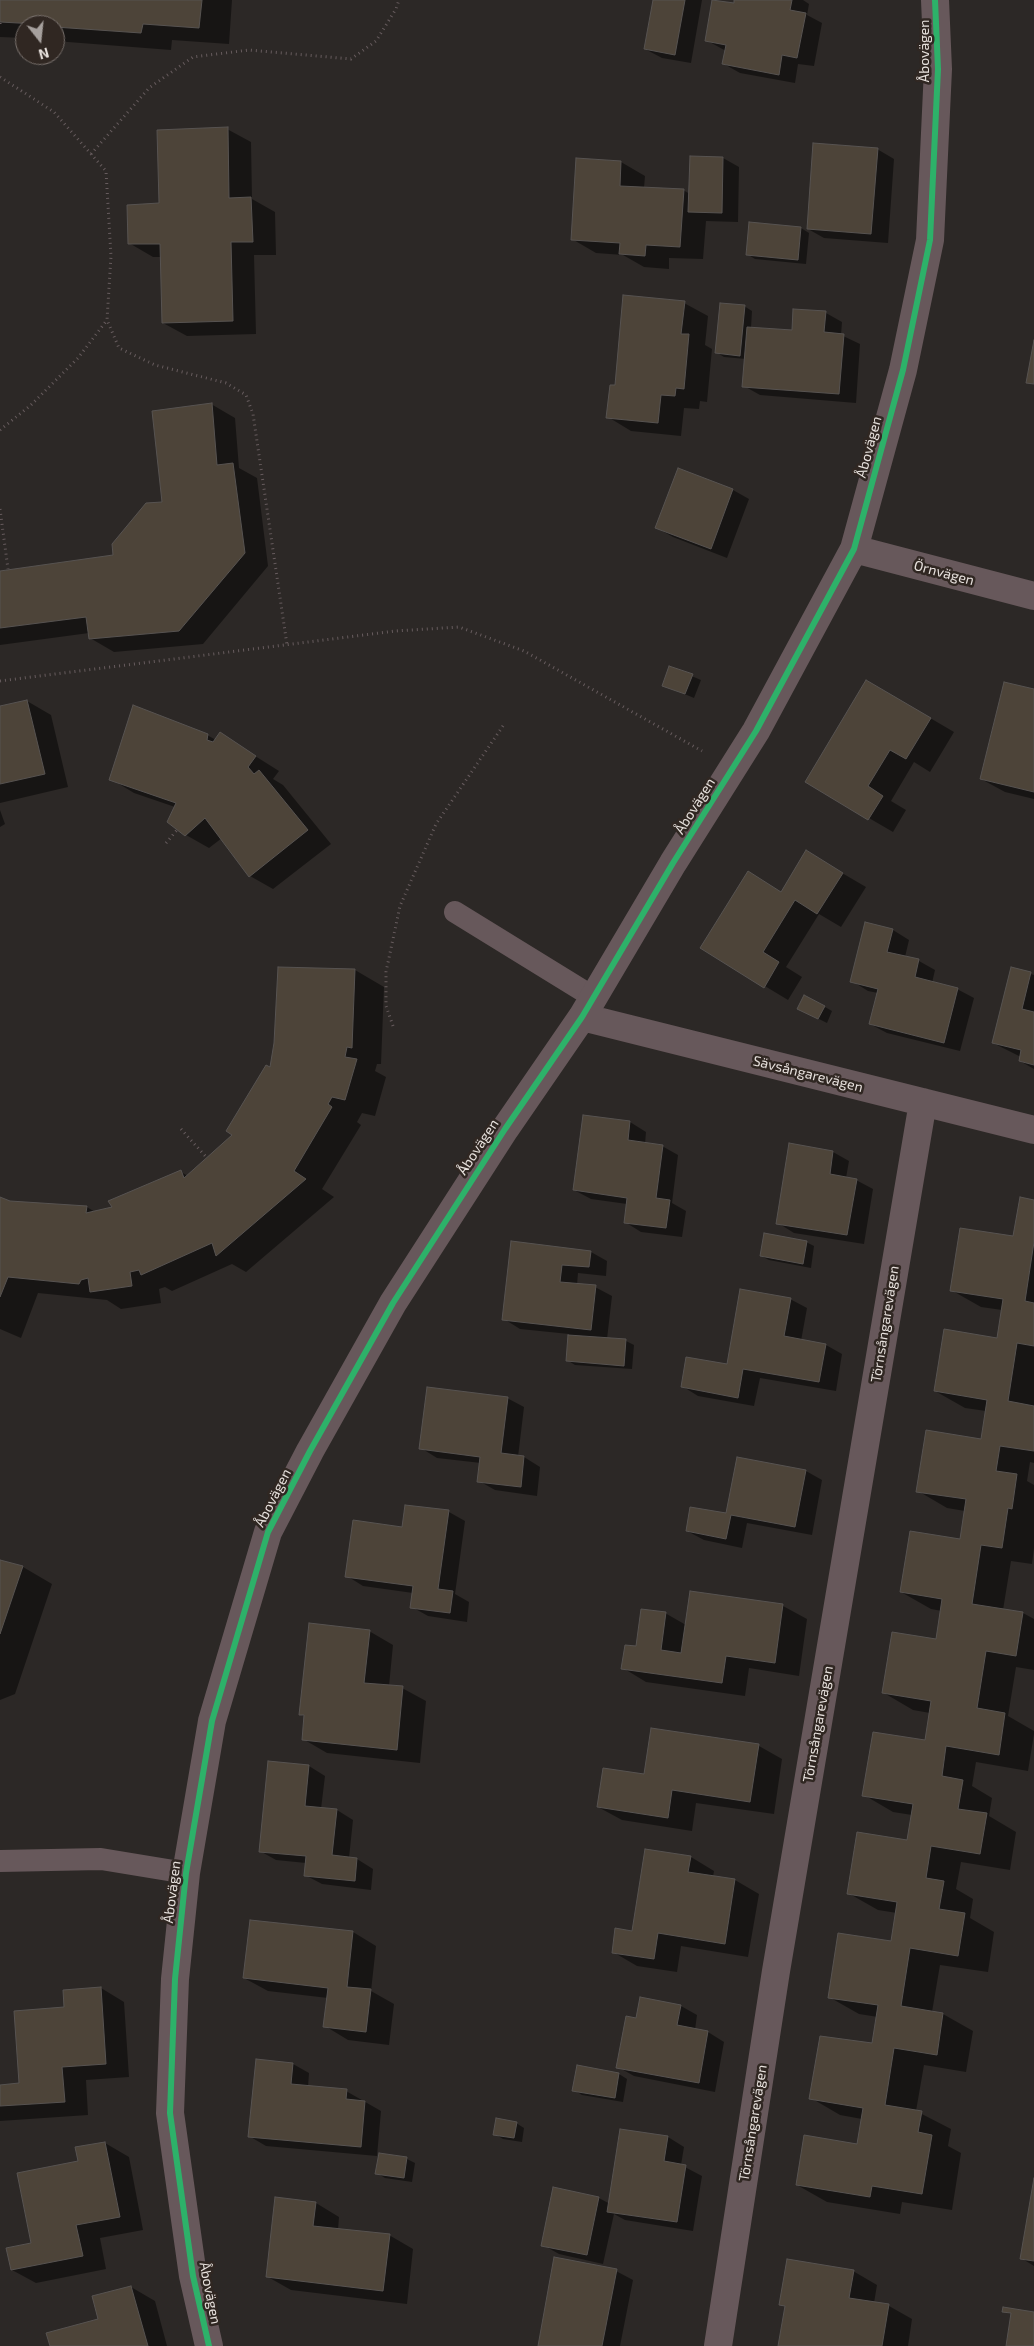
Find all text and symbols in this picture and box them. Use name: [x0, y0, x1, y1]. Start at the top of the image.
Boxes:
north arrow: [15, 15, 65, 65]
street label: Åbovägen: [916, 20, 932, 82]
text: N: [37, 44, 51, 64]
street label: Åbovägen: [853, 414, 885, 480]
street label: Örnvägen: [912, 557, 976, 589]
street label: Åbovägen: [671, 775, 719, 837]
street label: Sävsångarevägen: [751, 1052, 865, 1096]
street label: Åbovägen: [454, 1116, 502, 1178]
street label: Törnsångarevägen: [867, 1264, 903, 1384]
street label: Åbovägen: [251, 1466, 295, 1530]
street label: Törnsångarevägen: [799, 1664, 837, 1784]
street label: Åbovägen: [160, 1860, 184, 1924]
street label: Törnsångarevägen: [735, 2063, 771, 2183]
street label: Åbovägen: [196, 2260, 224, 2326]

